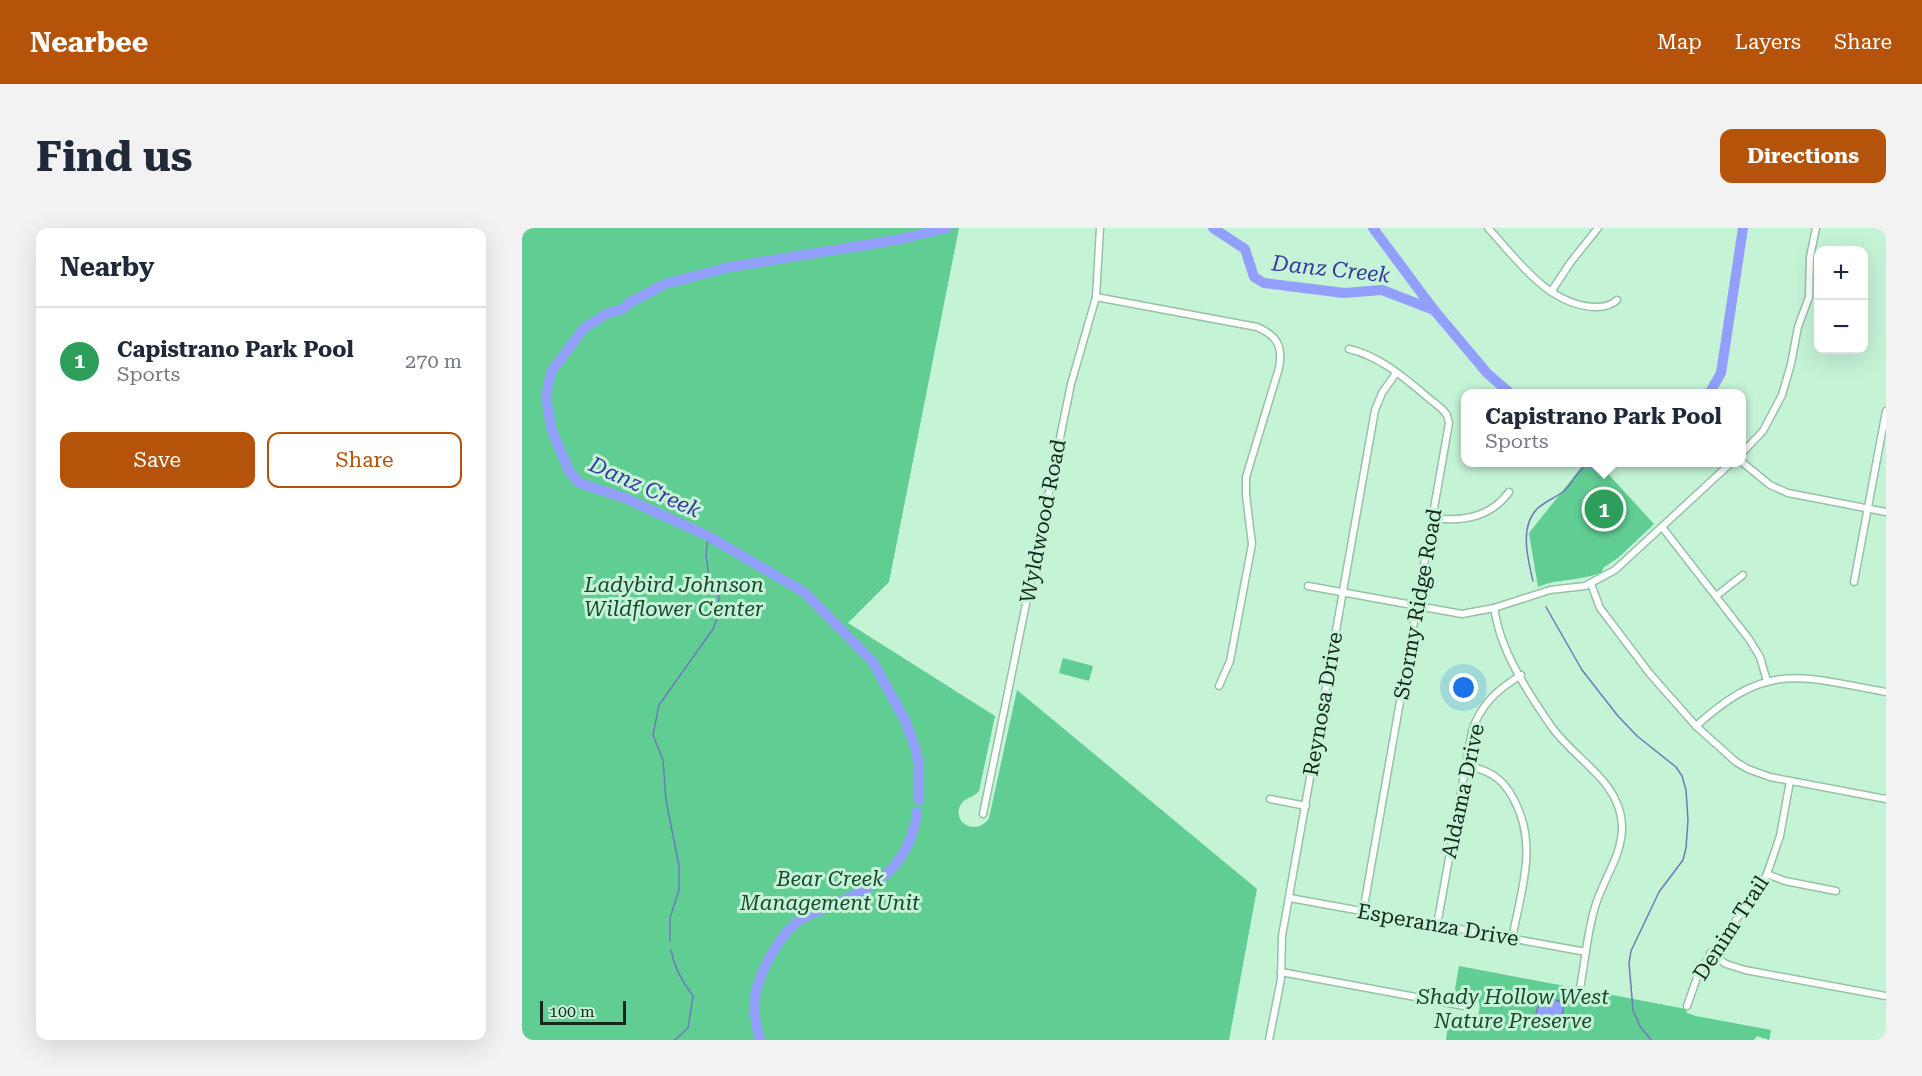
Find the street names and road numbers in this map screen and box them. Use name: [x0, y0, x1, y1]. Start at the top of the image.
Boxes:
street label: Wyldwood Road: [1015, 437, 1071, 605]
street label: Stormy Ridge Road: [1389, 506, 1447, 701]
street label: Reynosa Drive: [1299, 630, 1347, 778]
street label: Aldama Drive: [1437, 721, 1489, 861]
street label: Denim Trail: [1688, 871, 1774, 985]
street label: Esperanza Drive: [1355, 899, 1521, 951]

